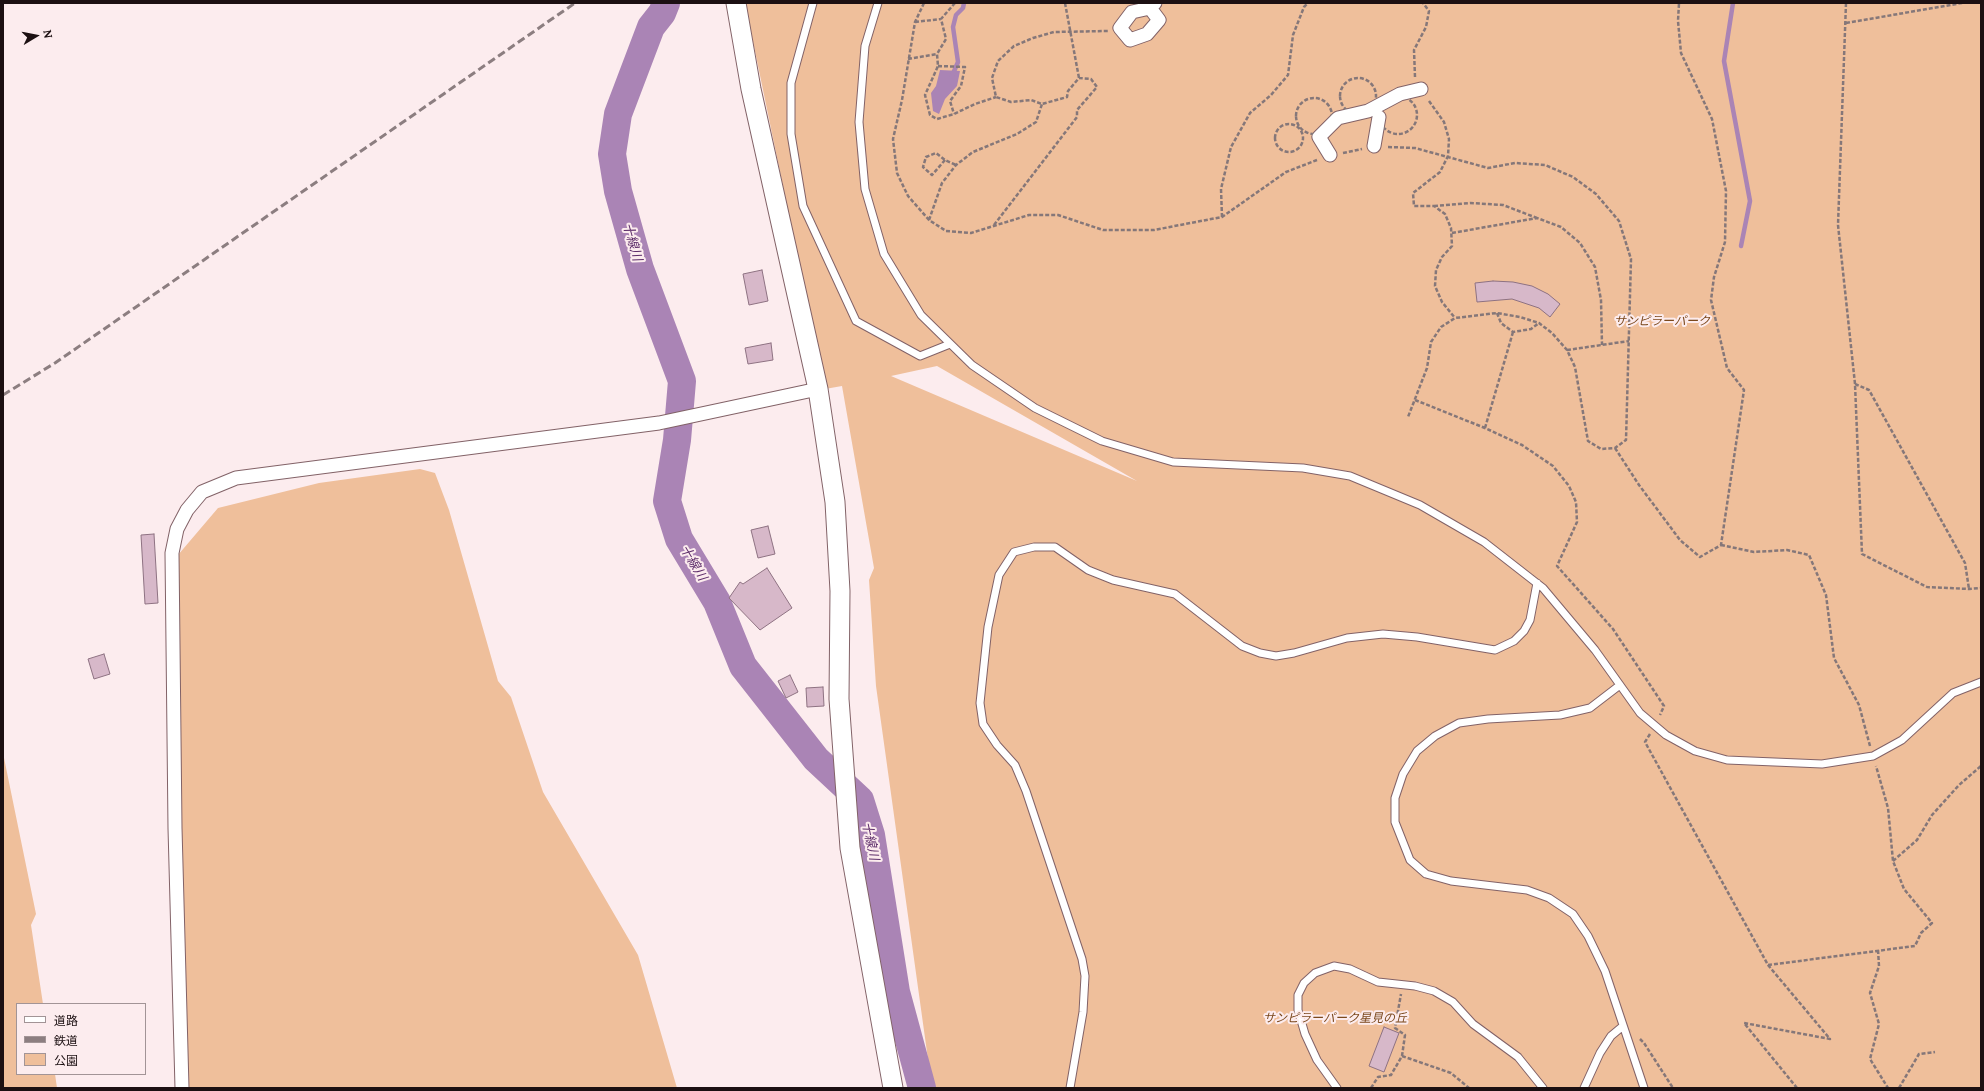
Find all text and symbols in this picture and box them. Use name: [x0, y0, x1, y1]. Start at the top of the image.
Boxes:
north arrow: [16, 16, 56, 56]
text: N: [40, 28, 55, 39]
water label: 十線川: [619, 221, 645, 263]
park label: サンピラーパーク: [1614, 315, 1710, 329]
water label: 十線川: [676, 542, 710, 584]
water label: 十線川: [858, 820, 882, 862]
legend: [16, 1003, 146, 1075]
park label: サンピラーパーク星見の丘: [1263, 1012, 1407, 1026]
text: 道路: [54, 1013, 78, 1028]
text: 鉄道: [54, 1033, 78, 1048]
text: 公園: [54, 1053, 78, 1068]

